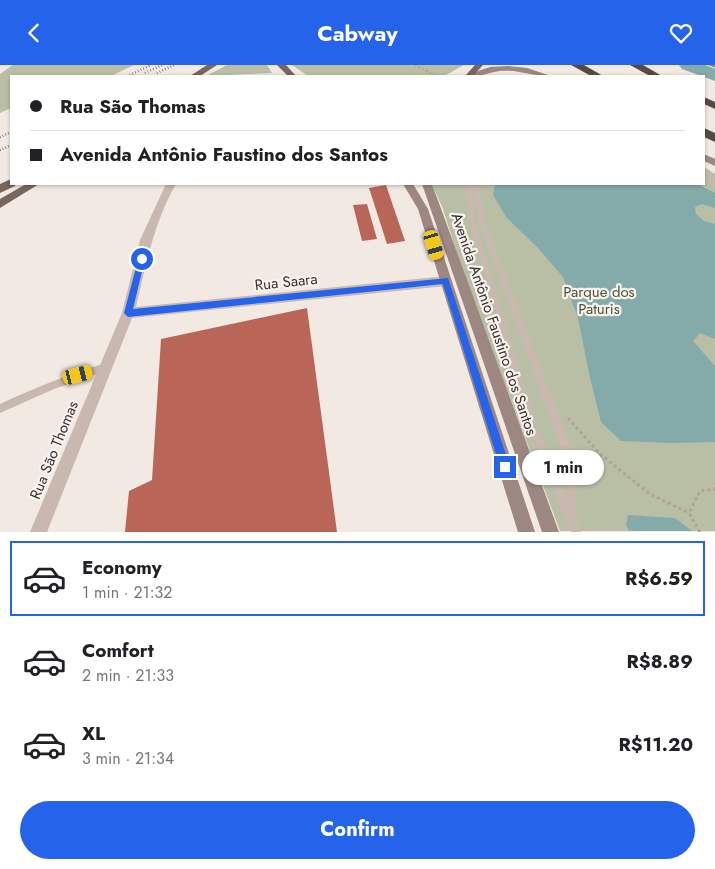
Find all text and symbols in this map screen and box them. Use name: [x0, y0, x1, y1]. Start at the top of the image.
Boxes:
text: Cabway: [317, 17, 398, 49]
icon: back: [20, 19, 48, 47]
icon: heart: [667, 19, 695, 47]
text: Rua São Thomas: [60, 93, 205, 120]
text: Avenida Antônio Faustino dos Santos: [60, 141, 388, 168]
street label: Avenida Antônio Faustino dos Santos: [446, 210, 542, 438]
car: [422, 228, 445, 262]
route start: [131, 248, 153, 270]
street label: Rua Saara: [254, 268, 318, 296]
park label: Parque dos Paturis: [563, 281, 635, 320]
car: [61, 364, 94, 386]
street label: Rua São Thomas: [24, 398, 84, 502]
callout: 1 min: [522, 449, 605, 485]
route end: [494, 456, 516, 478]
text: 1 min: [543, 456, 583, 479]
text: Economy: [82, 554, 162, 581]
icon: car: [22, 556, 67, 601]
text: R$6.59: [625, 565, 693, 592]
text: 1 min · 21:32: [82, 581, 172, 604]
text: Comfort: [82, 637, 154, 664]
icon: car: [22, 639, 67, 684]
text: R$8.89: [627, 648, 693, 675]
text: 2 min · 21:33: [82, 664, 174, 687]
text: XL: [82, 720, 105, 747]
icon: car: [22, 722, 67, 767]
text: R$11.20: [618, 731, 693, 758]
text: 3 min · 21:34: [82, 747, 174, 770]
button: Confirm: [20, 801, 695, 859]

